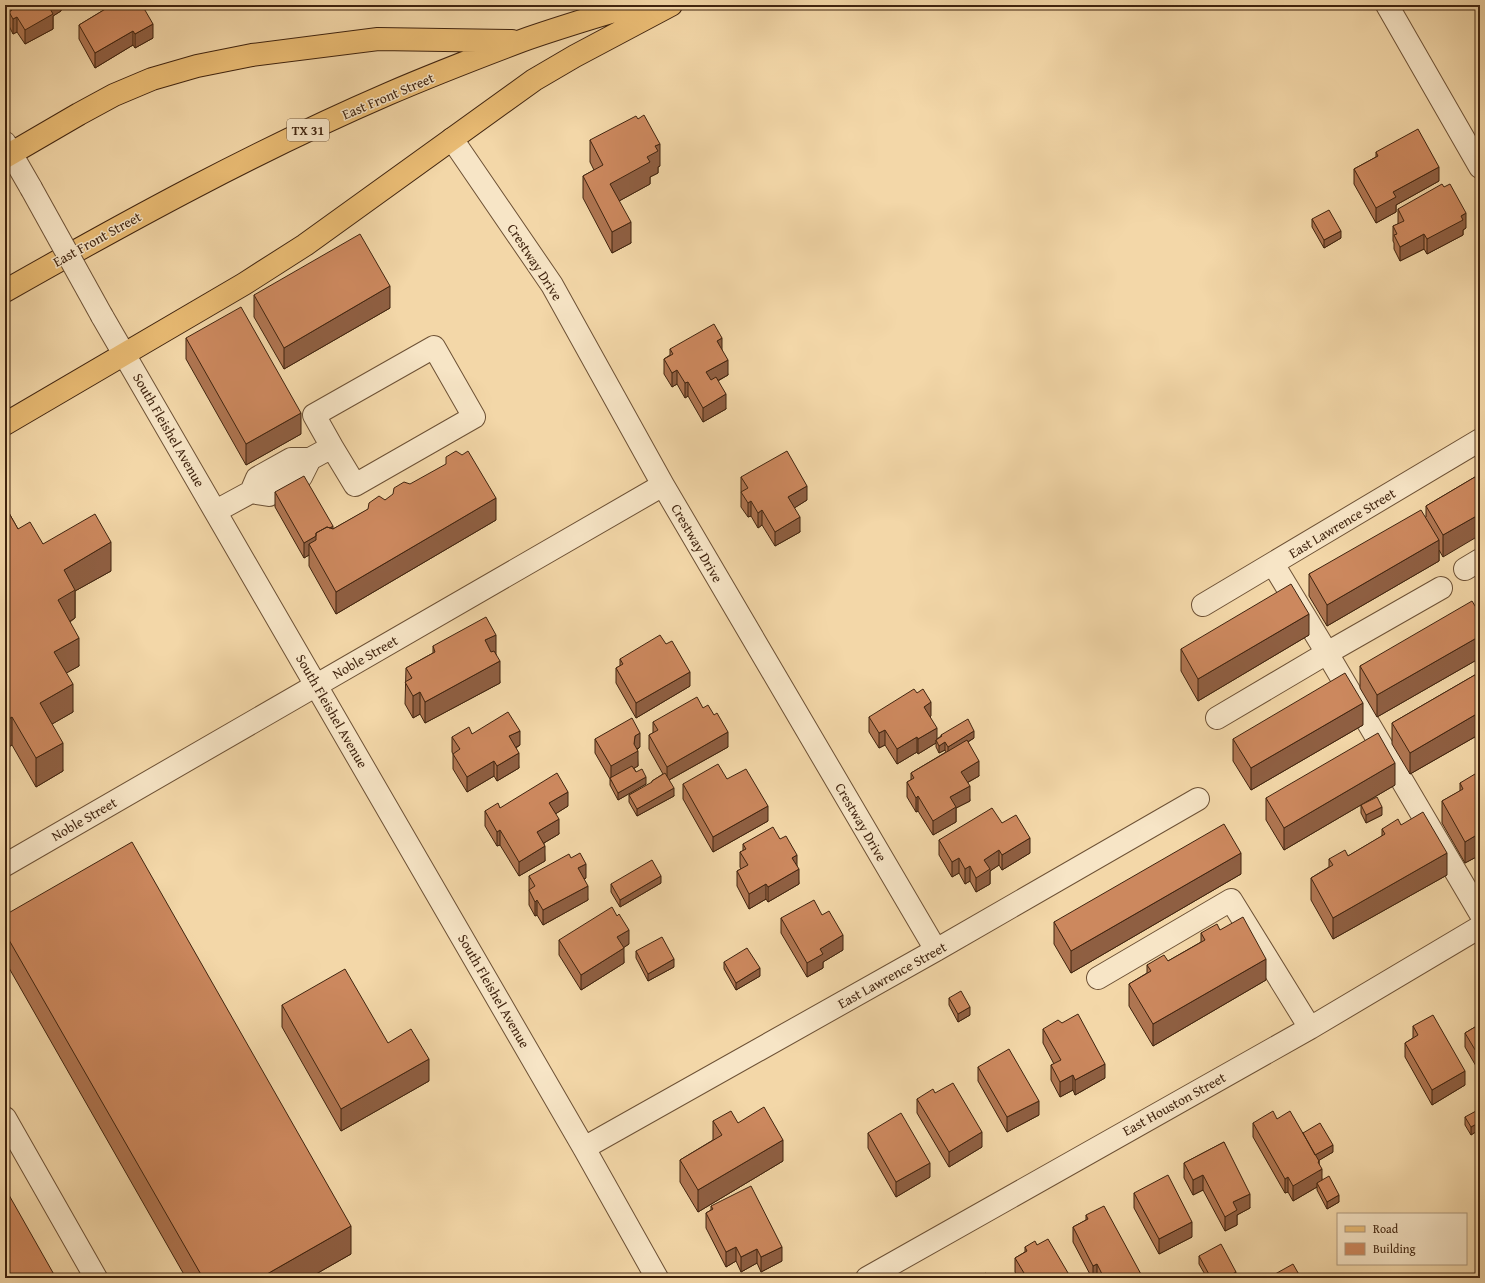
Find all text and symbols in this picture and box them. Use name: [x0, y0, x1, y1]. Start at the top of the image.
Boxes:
street label: East Front Street: [339, 68, 437, 124]
road number: TX 31: [287, 119, 329, 141]
street label: East Front Street: [49, 206, 145, 272]
street label: Crestway Drive: [503, 220, 568, 305]
street label: South Fleishel Avenue: [128, 369, 210, 491]
street label: East Lawrence Street: [1285, 483, 1399, 563]
street label: Crestway Drive: [666, 500, 728, 586]
street label: Noble Street: [329, 630, 401, 684]
street label: South Fleishel Avenue: [291, 650, 373, 772]
street label: Crestway Drive: [830, 779, 892, 865]
street label: Noble Street: [48, 792, 120, 846]
street label: South Fleishel Avenue: [453, 930, 535, 1052]
street label: East Lawrence Street: [834, 937, 950, 1013]
street label: East Houston Street: [1119, 1067, 1229, 1141]
legend: [1337, 1213, 1467, 1265]
text: Road: [1373, 1220, 1399, 1237]
text: Building: [1373, 1240, 1416, 1257]

